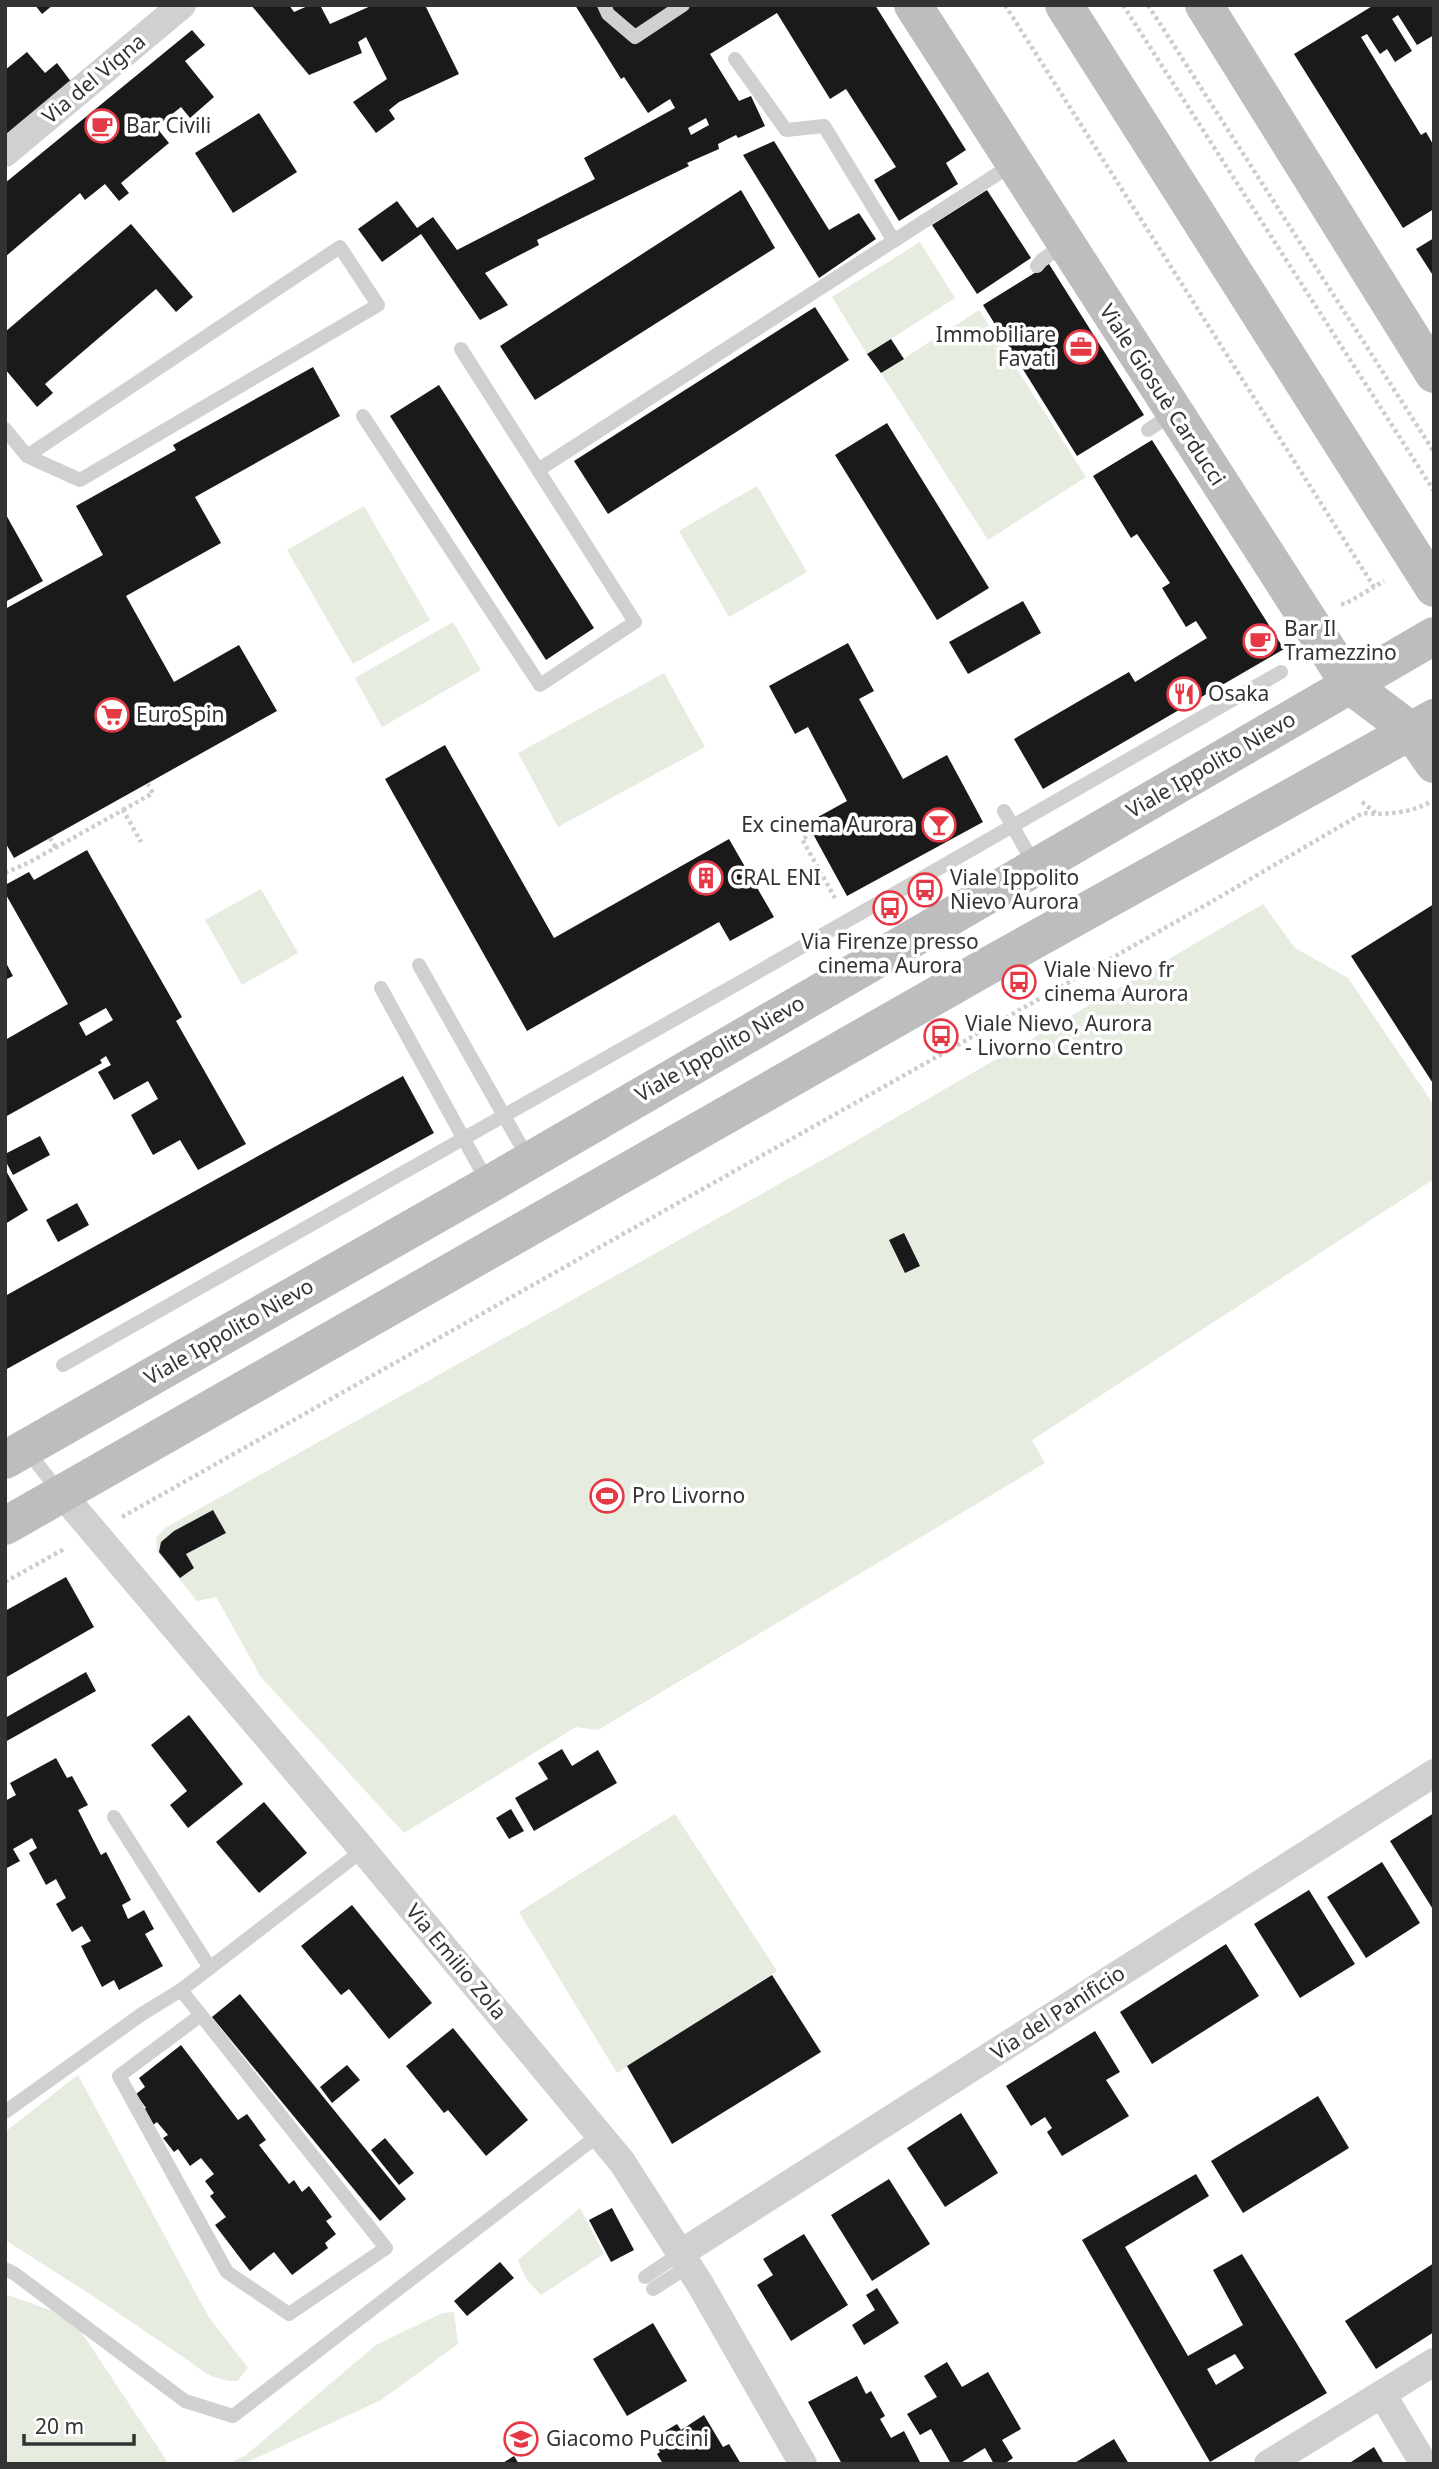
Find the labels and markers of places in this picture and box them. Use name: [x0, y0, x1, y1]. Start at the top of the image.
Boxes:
cafe icon: Bar Civili: [83, 107, 121, 145]
place label: Bar Civili: [126, 111, 211, 139]
place label: Immobiliare Favati: [936, 320, 1056, 372]
office icon: Immobiliare Favati: [1062, 328, 1100, 366]
place label: Bar Il Tramezzino: [1284, 614, 1397, 666]
cafe icon: Bar Il Tramezzino: [1241, 622, 1279, 660]
restaurant icon: Osaka: [1165, 675, 1203, 713]
place label: Osaka: [1208, 679, 1269, 707]
supermarket icon: EuroSpin: [93, 696, 131, 734]
place label: EuroSpin: [136, 700, 224, 728]
bar icon: Ex cinema Aurora: [920, 806, 958, 844]
place label: Ex cinema Aurora: [741, 810, 914, 838]
building icon: CRAL ENI: [687, 859, 725, 897]
place label: CRAL ENI: [730, 863, 821, 891]
place label: Viale Ippolito Nievo Aurora: [950, 863, 1079, 915]
bus stop icon: Viale Ippolito Nievo Aurora: [906, 871, 944, 909]
bus stop icon: Via Firenze presso cinema Aurora: [871, 889, 909, 927]
place label: Via Firenze presso cinema Aurora: [801, 927, 979, 979]
place label: Viale Nievo fr cinema Aurora: [1044, 955, 1189, 1007]
bus stop icon: Viale Nievo fr cinema Aurora: [1000, 963, 1038, 1001]
place label: Viale Nievo, Aurora - Livorno Centro: [965, 1009, 1152, 1061]
bus stop icon: Viale Nievo, Aurora - Livorno Centro: [922, 1017, 960, 1055]
sports icon: Pro Livorno: [588, 1477, 626, 1515]
place label: Pro Livorno: [632, 1481, 745, 1509]
school or university icon: Giacomo Puccini: [502, 2420, 540, 2458]
place label: Giacomo Puccini: [546, 2424, 709, 2452]

